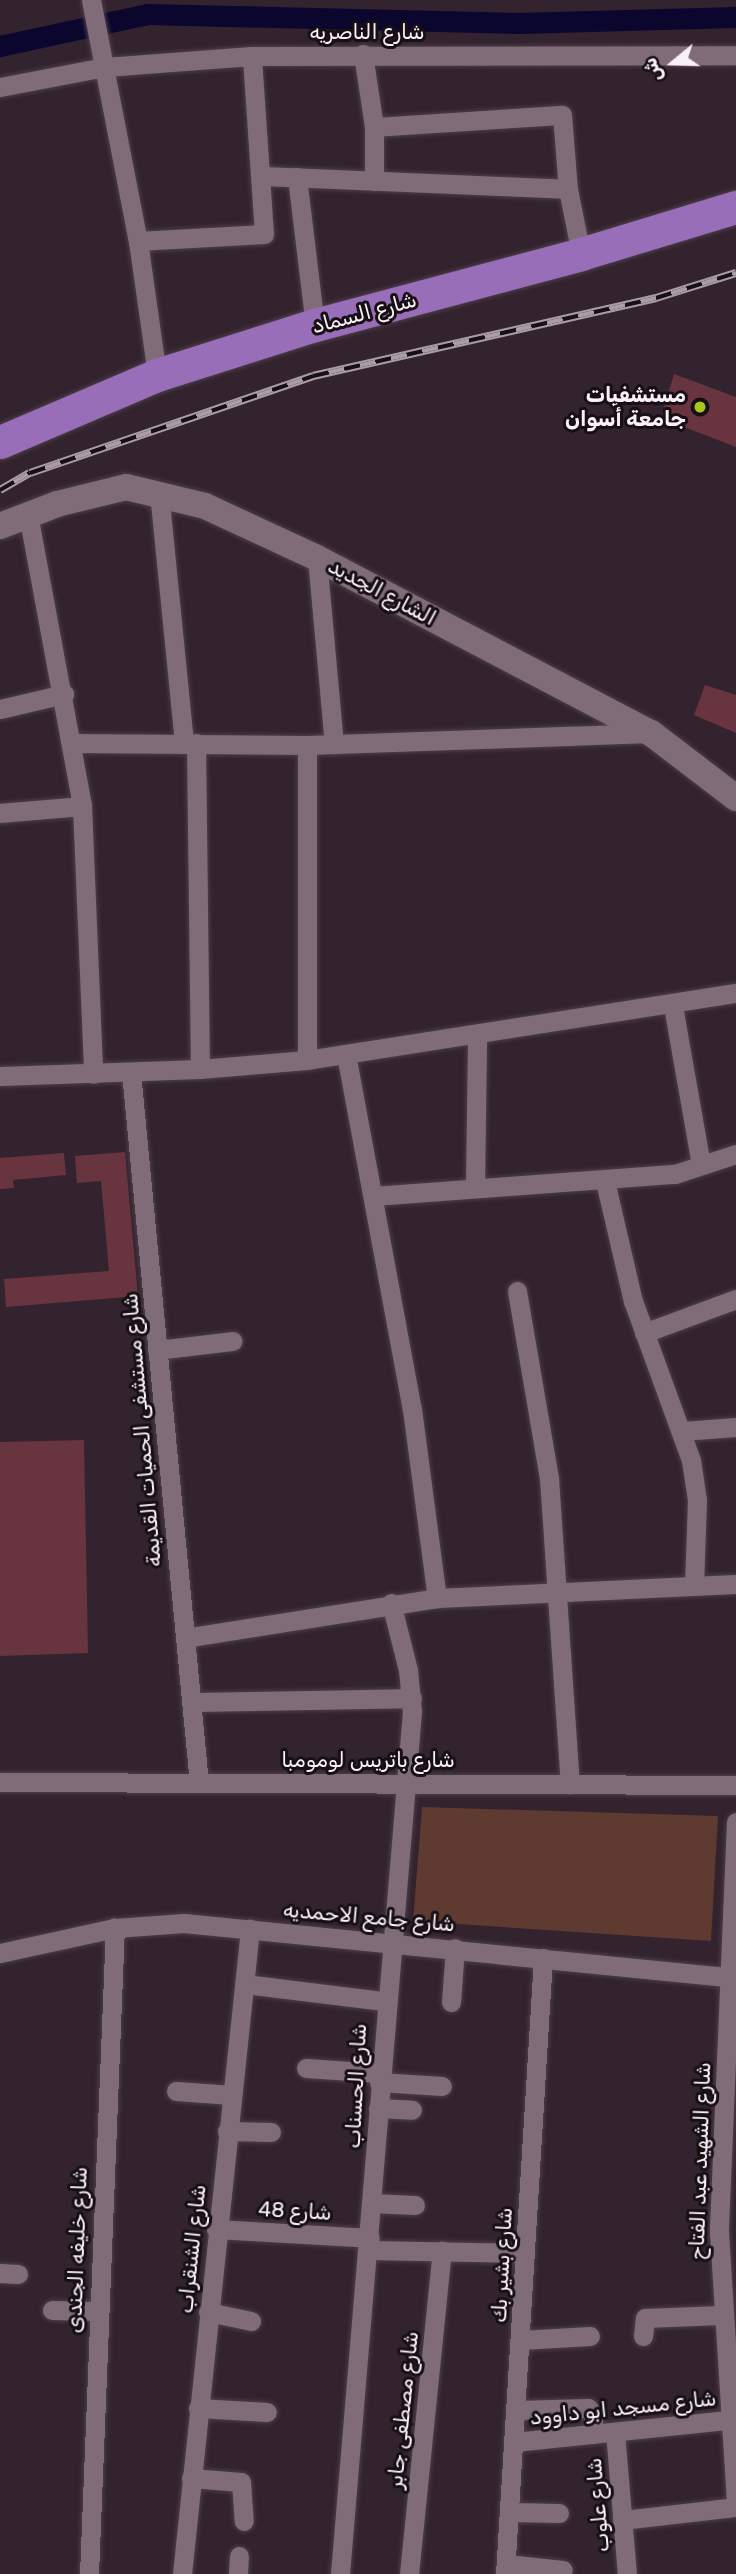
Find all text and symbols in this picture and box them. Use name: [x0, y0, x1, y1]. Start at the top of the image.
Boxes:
street label: شارع الناصريه: [309, 19, 425, 45]
north arrow: [638, 28, 708, 98]
text: ش: [638, 55, 667, 85]
street label: شارع السماد: [309, 287, 419, 339]
place label: مستشفيات جامعة أسوان: [565, 382, 686, 432]
marker: مستشفيات جامعة أسوان: [692, 399, 708, 415]
street label: الشارع الجديد: [324, 553, 440, 631]
street label: شارع مستشفى الحميات القديمة: [117, 1292, 167, 1568]
street label: شارع باتريس لومومبا: [281, 1747, 455, 1773]
street label: شارع جامع الاحمديه: [282, 1897, 456, 1937]
street label: شارع الحسناب: [340, 2023, 372, 2149]
street label: شارع الشهيد عبد الفتاح: [684, 2062, 716, 2260]
street label: شارع خليفه الجندى: [62, 2166, 92, 2334]
street label: شارع الشنقراب: [173, 2183, 211, 2315]
street label: شارع 48: [258, 2196, 332, 2226]
street label: شارع بشير بك: [486, 2207, 518, 2323]
street label: شارع مصطفى جابر: [382, 2330, 424, 2490]
street label: شارع مسجد ابو داوود: [529, 2386, 717, 2430]
street label: شارع علوب: [581, 2457, 615, 2553]

